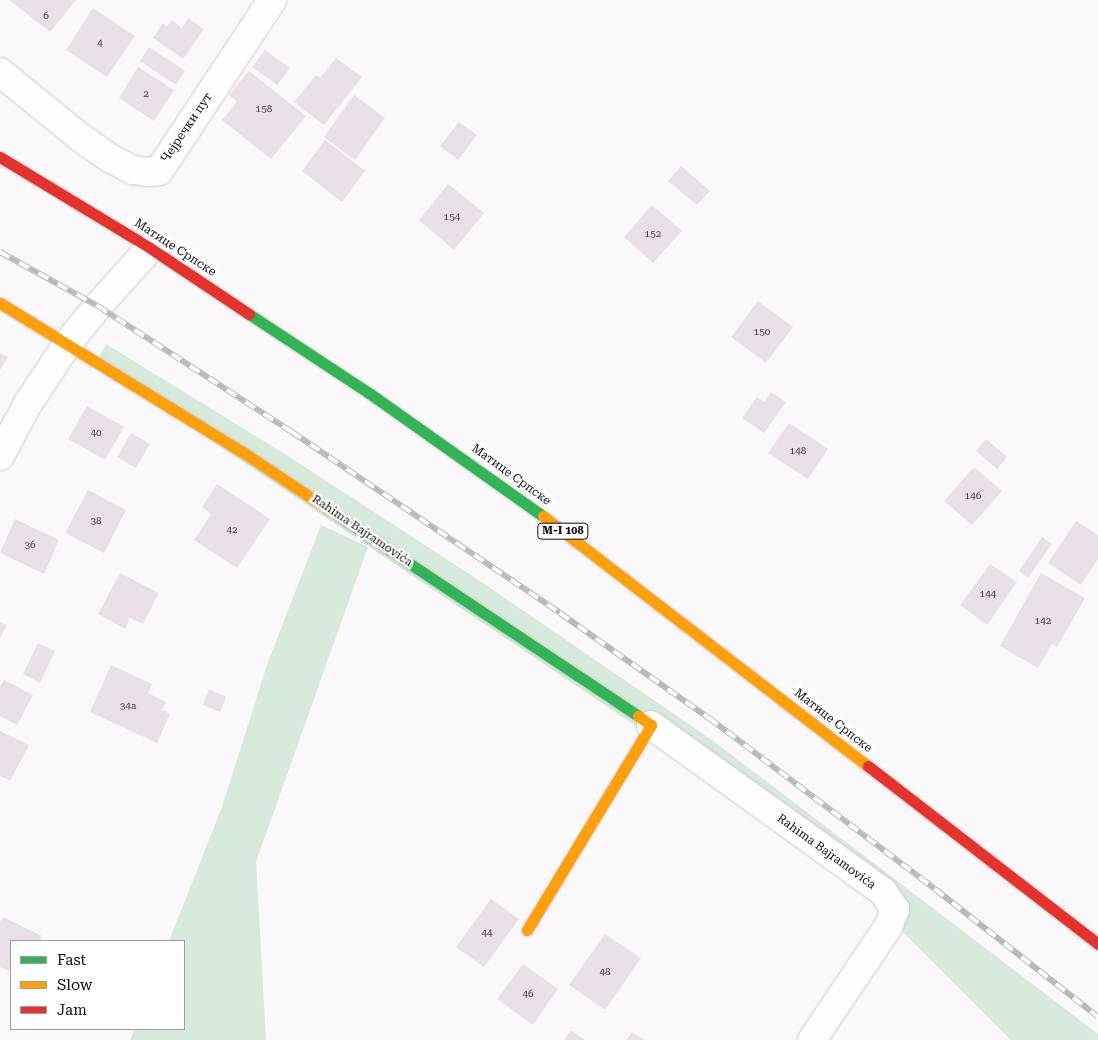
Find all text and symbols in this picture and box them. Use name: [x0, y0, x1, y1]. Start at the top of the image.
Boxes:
house number: 6: [43, 10, 49, 22]
house number: 4: [97, 37, 103, 49]
house number: 2: [143, 88, 149, 100]
street label: Чејречки пут: [158, 90, 216, 166]
house number: 158: [256, 103, 272, 115]
house number: 154: [444, 211, 460, 223]
street label: Матице Српске: [131, 216, 219, 280]
house number: 152: [645, 228, 661, 240]
house number: 150: [754, 326, 770, 338]
house number: 40: [90, 427, 102, 439]
street label: Матице Српске: [469, 441, 553, 509]
house number: 148: [790, 445, 806, 457]
house number: 146: [965, 490, 981, 502]
street label: Rahima Bajramovića: [309, 492, 415, 570]
house number: 38: [90, 515, 102, 527]
road number: M-I 108: [537, 522, 589, 540]
house number: 42: [226, 524, 238, 536]
house number: 36: [24, 539, 36, 551]
house number: 144: [980, 588, 996, 600]
house number: 142: [1035, 615, 1051, 627]
street label: Матице Српске: [791, 686, 875, 756]
house number: 34a: [120, 700, 136, 712]
street label: Rahima Bajramovića: [774, 811, 878, 893]
house number: 44: [481, 927, 493, 939]
legend: [10, 940, 185, 1030]
text: Fast: [57, 951, 86, 969]
house number: 48: [599, 966, 611, 978]
text: Slow: [57, 976, 92, 994]
house number: 46: [522, 988, 534, 1000]
text: Jam: [57, 1001, 87, 1019]

